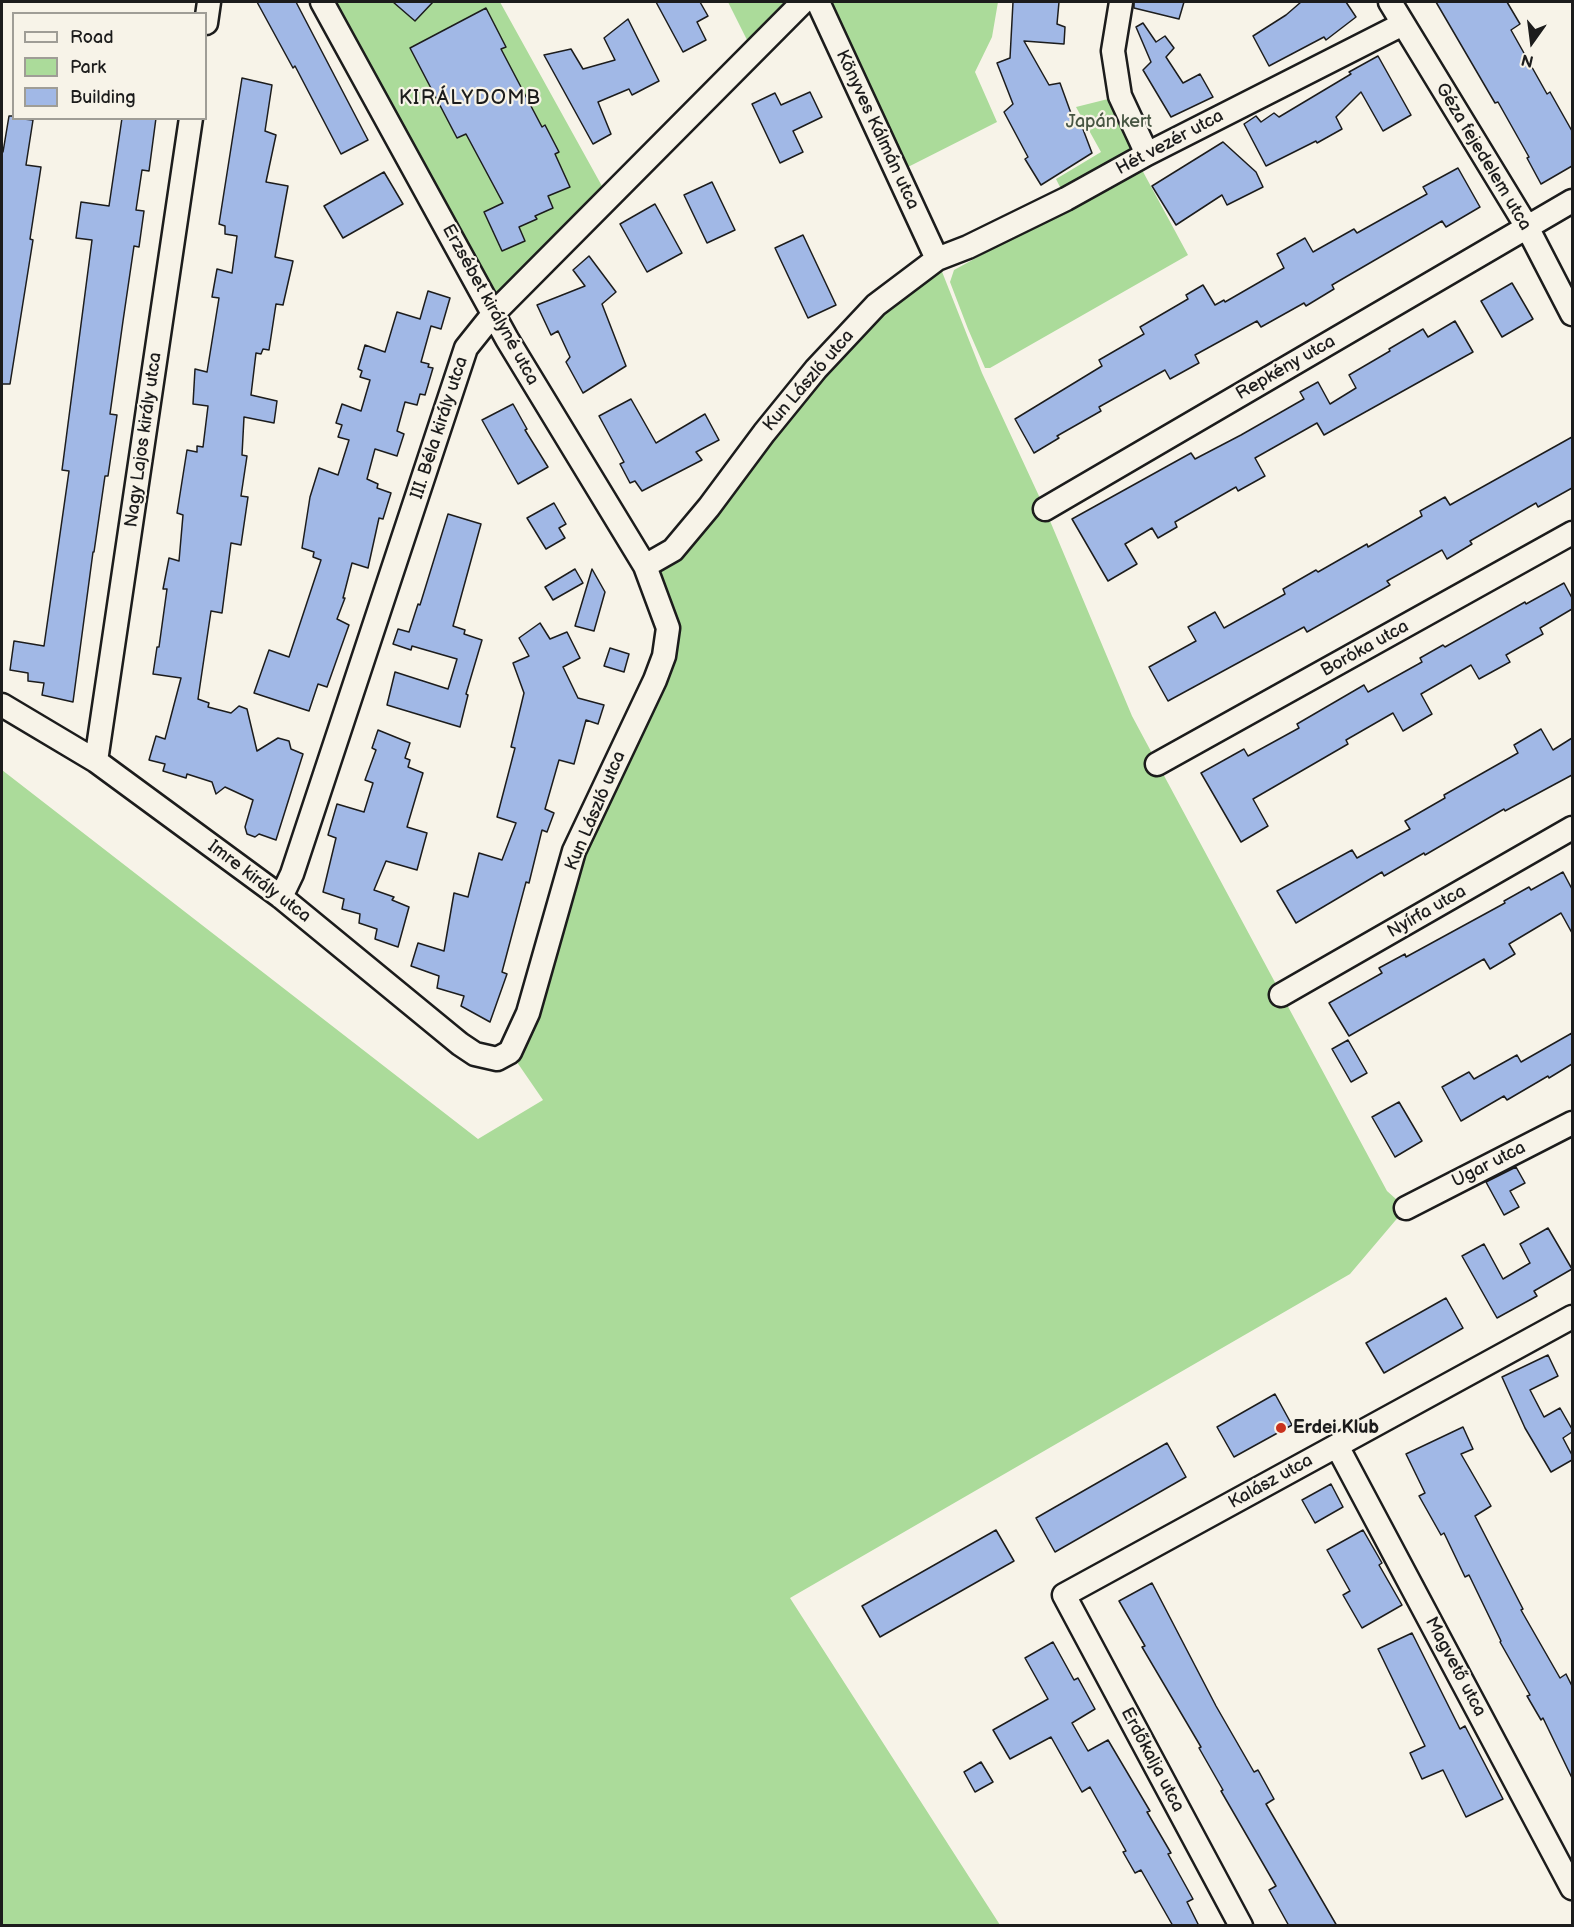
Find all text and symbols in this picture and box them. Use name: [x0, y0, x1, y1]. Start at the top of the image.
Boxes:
legend: [12, 12, 207, 120]
north arrow: [1502, 12, 1562, 72]
text: Road: [70, 27, 114, 48]
street label: Könyves Kálmán utca: [831, 47, 923, 213]
text: N: [1519, 49, 1536, 71]
text: Park: [70, 57, 106, 78]
street label: Géza fejedelem utca: [1430, 79, 1536, 235]
text: Building: [70, 87, 136, 108]
district label: KIRÁLYDOMB: [399, 87, 541, 111]
street label: Hét vezér utca: [1112, 106, 1228, 180]
park label: Japán kert: [1066, 111, 1152, 133]
street label: Erzsébet királyné utca: [437, 221, 543, 389]
street label: Kun László utca: [759, 326, 859, 436]
street label: Repkény utca: [1232, 331, 1340, 405]
street label: Nagy Lajos király utca: [121, 351, 167, 529]
street label: III. Béla király utca: [407, 354, 473, 502]
street label: Boróka utca: [1317, 616, 1413, 682]
street label: Kun László utca: [561, 748, 631, 874]
street label: Imre király utca: [203, 836, 315, 928]
street label: Nyírfa utca: [1384, 881, 1470, 943]
street label: Ugar utca: [1448, 1137, 1530, 1193]
place label: Erdei Klub: [1293, 1417, 1379, 1439]
marker: Erdei Klub: [1274, 1421, 1288, 1435]
street label: Kalász utca: [1225, 1450, 1317, 1514]
street label: Magvető utca: [1420, 1613, 1490, 1721]
street label: Erdőkalja utca: [1115, 1704, 1189, 1816]

